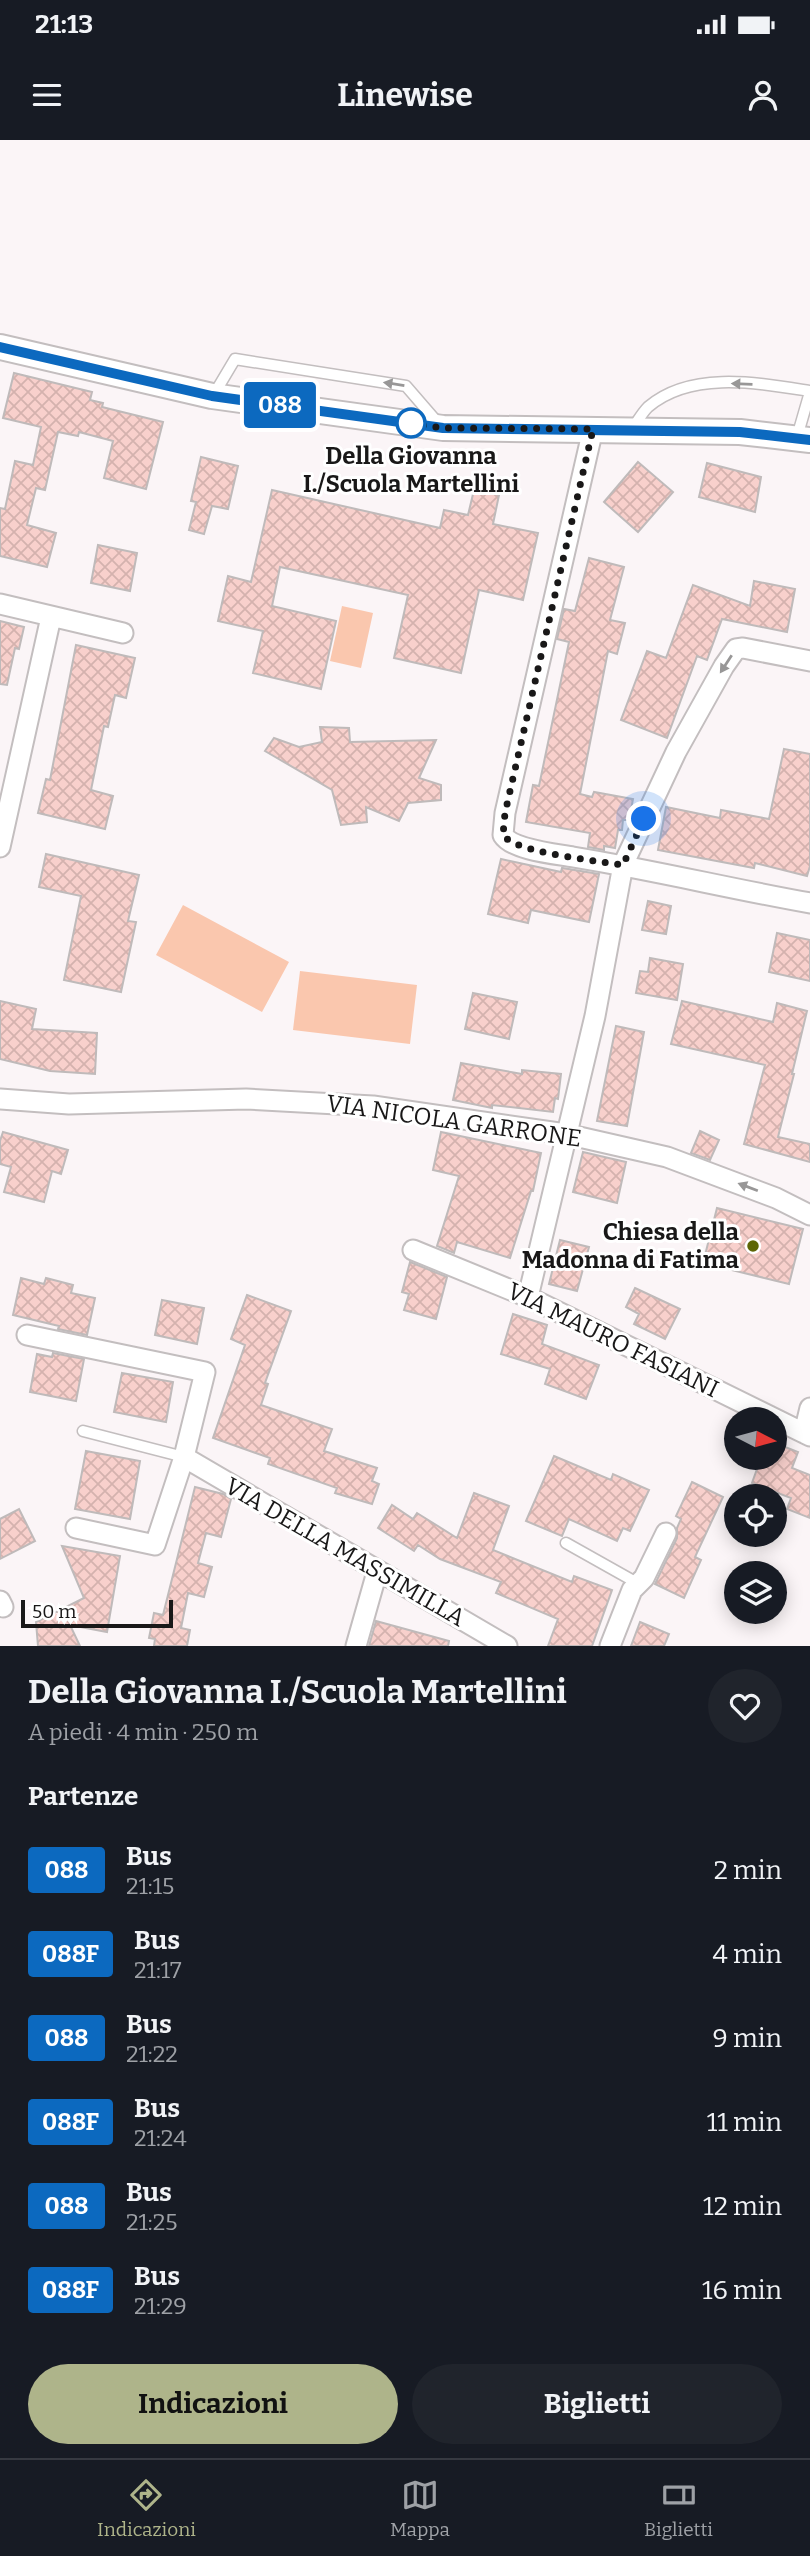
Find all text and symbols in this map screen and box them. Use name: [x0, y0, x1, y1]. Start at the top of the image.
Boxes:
text: 21:13: [35, 9, 93, 40]
icon: menu: [28, 76, 66, 114]
text: Linewise: [337, 76, 473, 114]
icon: person: [744, 76, 782, 114]
one-way arrow: [382, 378, 404, 389]
one-way arrow: [731, 379, 753, 390]
line badge: 088: [240, 382, 320, 428]
text: 088: [258, 391, 302, 419]
marker: Della Giovanna I./Scuola Martellini: [396, 408, 426, 438]
place label: Della Giovanna I./Scuola Martellini: [303, 442, 519, 498]
one-way arrow: [720, 654, 733, 673]
your location: [626, 801, 661, 836]
street label: VIA NICOLA GARRONE: [325, 1089, 583, 1153]
one-way arrow: [737, 1181, 758, 1192]
place label: Chiesa della Madonna di Fatima: [522, 1218, 740, 1274]
marker: Chiesa della Madonna di Fatima: [745, 1238, 761, 1254]
street label: VIA MAURO FASIANI: [503, 1277, 723, 1403]
north arrow: [724, 1407, 788, 1470]
map controls: [724, 1407, 787, 1624]
street label: VIA DELLA MASSIMILLA: [220, 1472, 470, 1632]
button: locate: [724, 1484, 787, 1547]
button: layers: [724, 1561, 787, 1624]
scale bar: [21, 1597, 173, 1629]
text: 50 m: [32, 1600, 76, 1623]
button: heart: [708, 1669, 782, 1743]
text: Della Giovanna I./Scuola Martellini: [28, 1672, 567, 1712]
text: A piedi · 4 min · 250 m: [28, 1718, 258, 1746]
text: Partenze: [28, 1781, 138, 1812]
text: Bus: [126, 1841, 172, 1872]
text: 2 min: [714, 1855, 782, 1886]
text: 088: [44, 1856, 89, 1884]
text: 21:15: [126, 1872, 174, 1900]
text: Bus: [134, 1925, 180, 1956]
text: 4 min: [713, 1939, 782, 1970]
text: 088F: [42, 1940, 99, 1968]
text: 21:17: [134, 1956, 181, 1984]
text: Bus: [126, 2009, 172, 2040]
text: 9 min: [713, 2023, 782, 2054]
text: 088: [44, 2024, 89, 2052]
text: 21:22: [126, 2040, 178, 2068]
text: Bus: [134, 2093, 180, 2124]
text: 11 min: [707, 2107, 782, 2138]
text: 088F: [42, 2108, 99, 2136]
text: 21:24: [134, 2124, 187, 2152]
text: Bus: [126, 2177, 172, 2208]
text: 12 min: [703, 2191, 782, 2222]
text: 088: [44, 2192, 89, 2220]
text: 21:25: [126, 2208, 178, 2236]
text: Bus: [134, 2261, 180, 2292]
text: 16 min: [702, 2275, 782, 2306]
text: 088F: [42, 2276, 99, 2304]
text: 21:29: [134, 2292, 187, 2320]
button: Indicazioni: [28, 2364, 398, 2444]
button: Biglietti: [412, 2364, 782, 2444]
tab: Indicazioni: [97, 2476, 196, 2541]
tab: Mappa: [390, 2476, 450, 2541]
tab: Biglietti: [644, 2476, 713, 2541]

